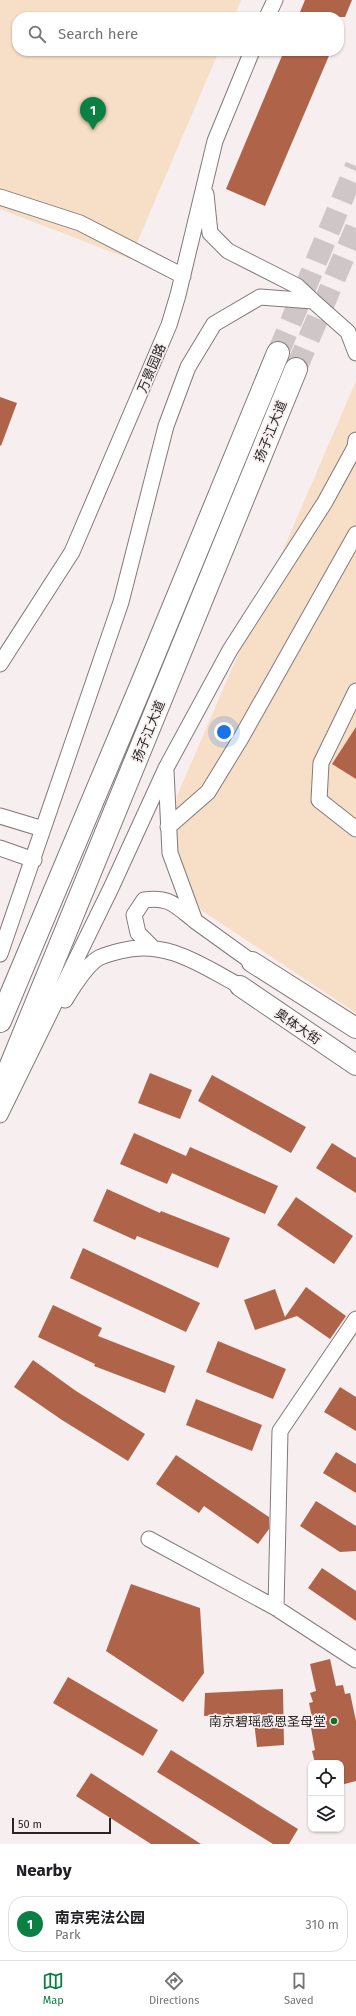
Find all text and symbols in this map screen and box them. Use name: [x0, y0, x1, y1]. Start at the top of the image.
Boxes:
search box: [12, 12, 344, 56]
icon: search: [26, 23, 48, 45]
text: Search here: [58, 25, 138, 43]
pin: 1: [80, 97, 106, 130]
street label: 万景园路: [134, 341, 169, 395]
street label: 扬子江大道: [251, 398, 290, 464]
street label: 扬子江大道: [129, 698, 168, 764]
your location: [214, 722, 234, 742]
street label: 奥体大街: [272, 1006, 323, 1047]
place label: 南京碧瑶感恩圣母堂: [209, 1714, 326, 1729]
marker: 南京碧瑶感恩圣母堂: [329, 1716, 339, 1726]
map controls: [308, 1760, 344, 1832]
button: locate: [308, 1760, 344, 1796]
button: layers: [308, 1796, 344, 1832]
scale bar: [12, 1816, 111, 1835]
text: 50 m: [18, 1818, 42, 1831]
text: Nearby: [16, 1860, 71, 1881]
text: 南京宪法公园: [55, 1909, 145, 1927]
text: 1: [27, 1917, 33, 1932]
text: 310 m: [305, 1917, 339, 1932]
text: Park: [55, 1927, 81, 1942]
tab: Map: [42, 1970, 64, 2007]
tab: Directions: [149, 1970, 199, 2007]
tab: Saved: [284, 1970, 314, 2007]

